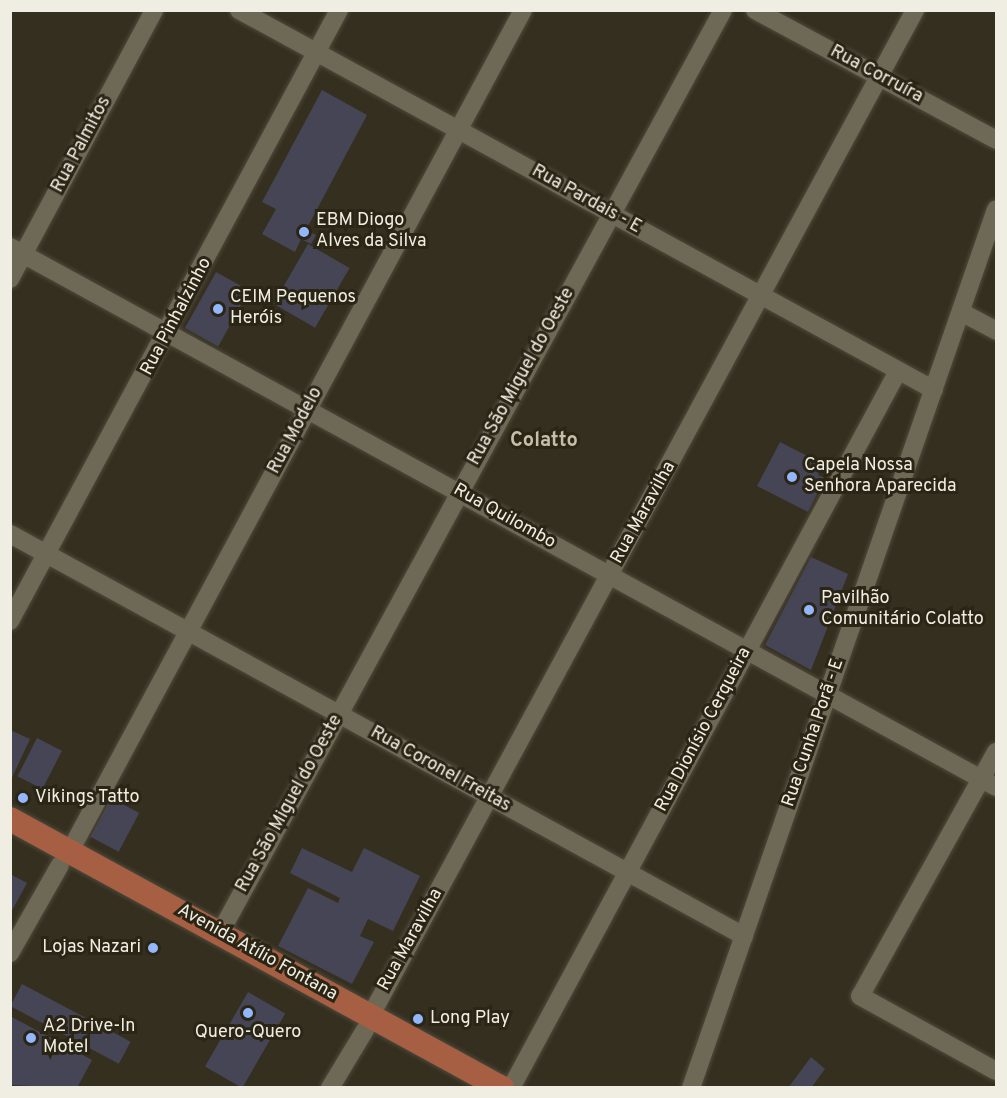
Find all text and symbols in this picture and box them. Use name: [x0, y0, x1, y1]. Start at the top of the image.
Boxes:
street label: Rua Corruíra: [826, 42, 926, 108]
street label: Rua Palmitos: [48, 93, 116, 197]
street label: Rua Pardais - E: [527, 161, 645, 239]
place label: EBM Diogo Alves da Silva: [316, 211, 426, 254]
marker: EBM Diogo Alves da Silva: [297, 225, 311, 239]
street label: Rua Pinhalzinho: [137, 254, 217, 380]
street label: Rua São Miguel do Oeste: [464, 285, 580, 469]
place label: CEIM Pequenos Heróis: [230, 288, 356, 330]
marker: CEIM Pequenos Heróis: [211, 302, 225, 316]
street label: Rua Modelo: [264, 384, 328, 478]
district label: Colatto: [510, 429, 578, 453]
place label: Capela Nossa Senhora Aparecida: [804, 456, 957, 498]
street label: Rua Maravilha: [607, 458, 681, 568]
marker: Capela Nossa Senhora Aparecida: [785, 470, 799, 484]
street label: Rua Quilombo: [449, 480, 559, 554]
place label: Pavilhão Comunitário Colatto: [821, 589, 984, 632]
marker: Pavilhão Comunitário Colatto: [802, 603, 816, 617]
street label: Rua Dionísio Cerqueira: [651, 644, 757, 816]
street label: Rua Cunha Porã - E: [778, 656, 850, 810]
street label: Rua São Miguel do Oeste: [232, 712, 348, 896]
street label: Rua Coronel Freitas: [366, 722, 514, 818]
place label: Vikings Tatto: [35, 787, 140, 809]
marker: Vikings Tatto: [16, 791, 30, 805]
street label: Rua Maravilha: [374, 885, 448, 995]
street label: Avenida Atílio Fontana: [173, 900, 341, 1006]
place label: Lojas Nazari: [42, 937, 141, 959]
marker: Lojas Nazari: [146, 941, 160, 955]
marker: Quero-Quero: [241, 1006, 255, 1020]
place label: Long Play: [430, 1008, 510, 1030]
marker: Long Play: [411, 1012, 425, 1026]
place label: A2 Drive-In Motel: [43, 1017, 135, 1060]
place label: Quero-Quero: [195, 1022, 301, 1044]
marker: A2 Drive-In Motel: [24, 1031, 38, 1045]

